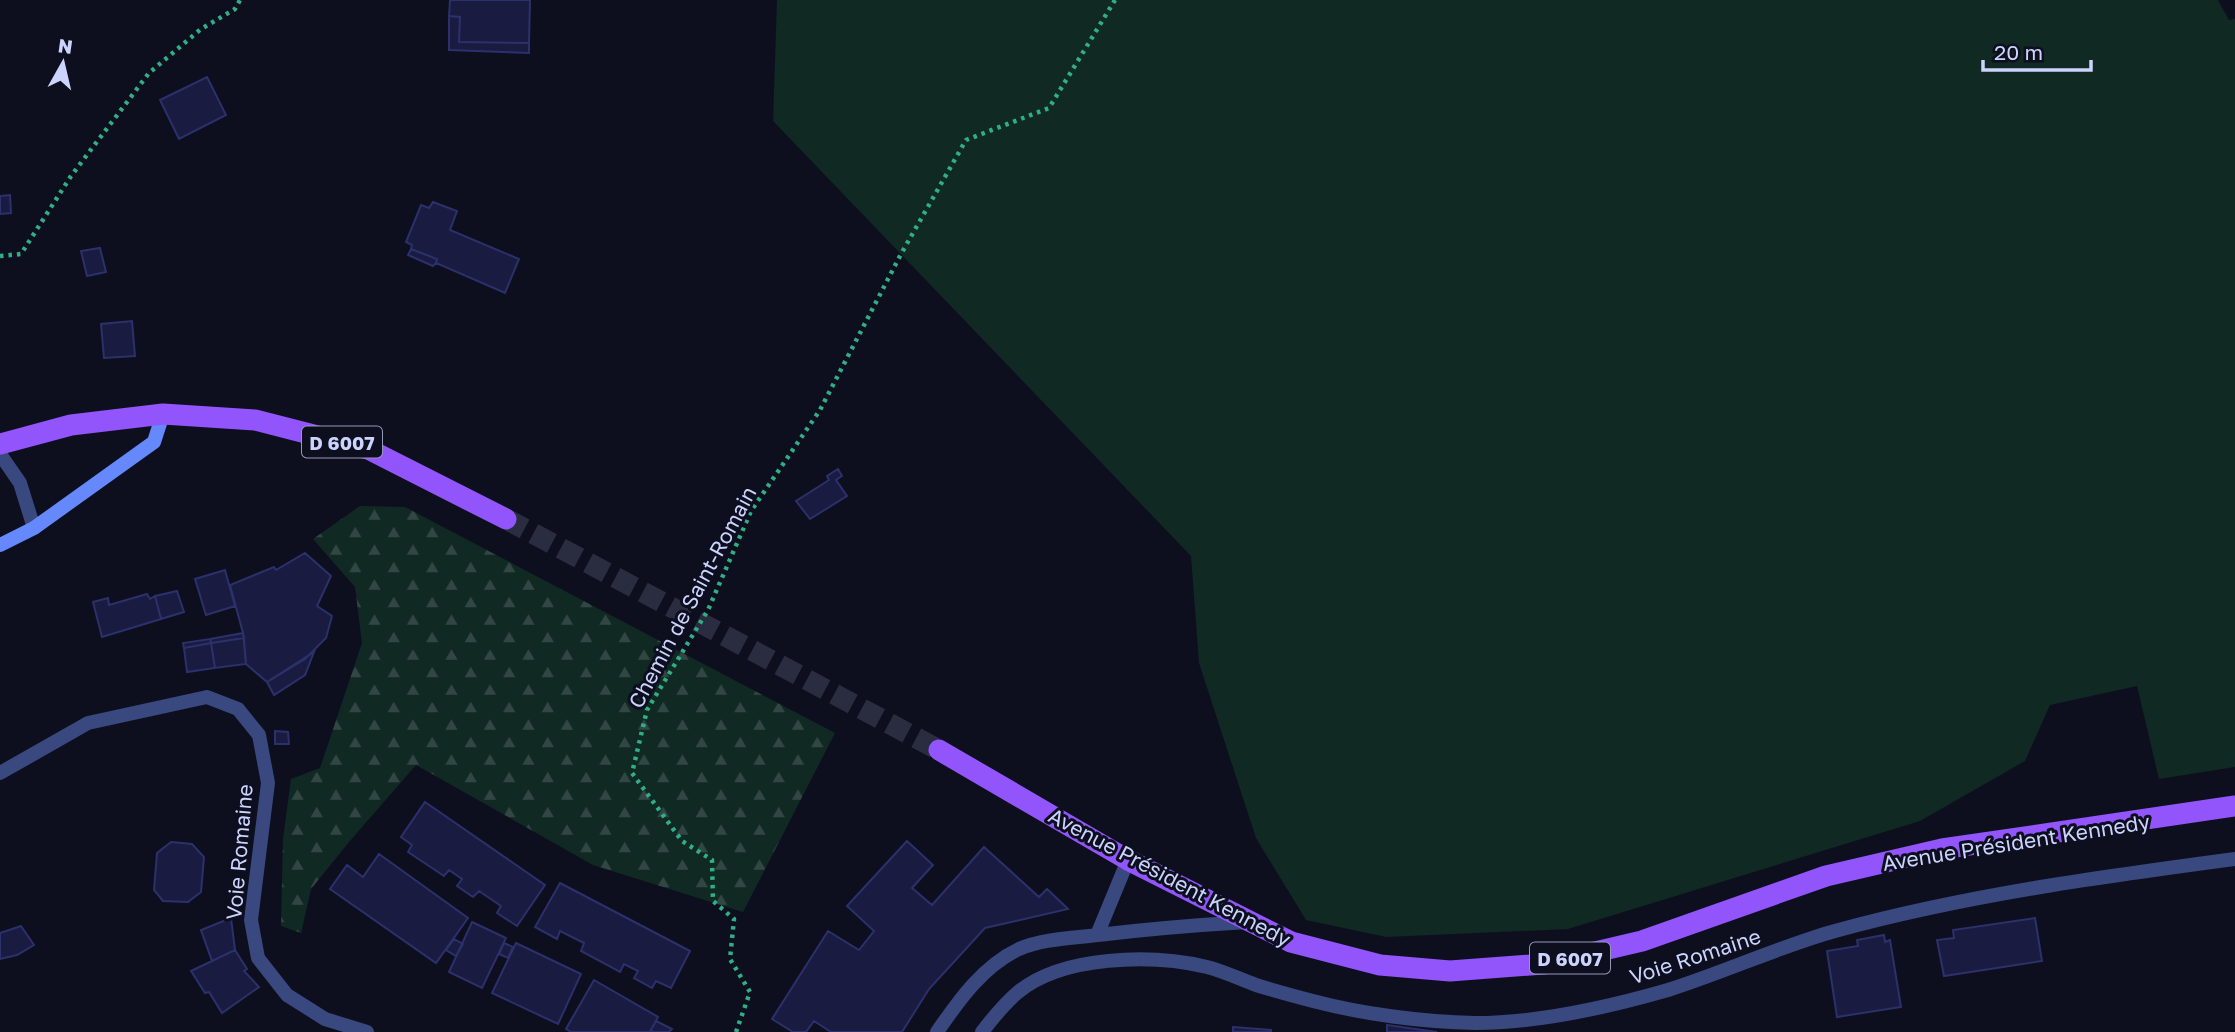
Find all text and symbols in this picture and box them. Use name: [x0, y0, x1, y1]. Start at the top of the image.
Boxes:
north arrow: [28, 28, 98, 98]
scale bar: [1983, 28, 2092, 72]
text: N: [57, 33, 74, 58]
text: 20 m: [1994, 39, 2043, 65]
road number: D 6007: [302, 426, 382, 458]
street label: Chemin de Saint-Romain: [622, 482, 762, 712]
street label: Voie Romaine: [220, 783, 258, 921]
street label: Avenue Président Kennedy: [1045, 802, 1296, 952]
street label: Avenue Président Kennedy: [1880, 808, 2152, 876]
street label: Voie Romaine: [1626, 923, 1764, 989]
road number: D 6007: [1530, 942, 1610, 974]

